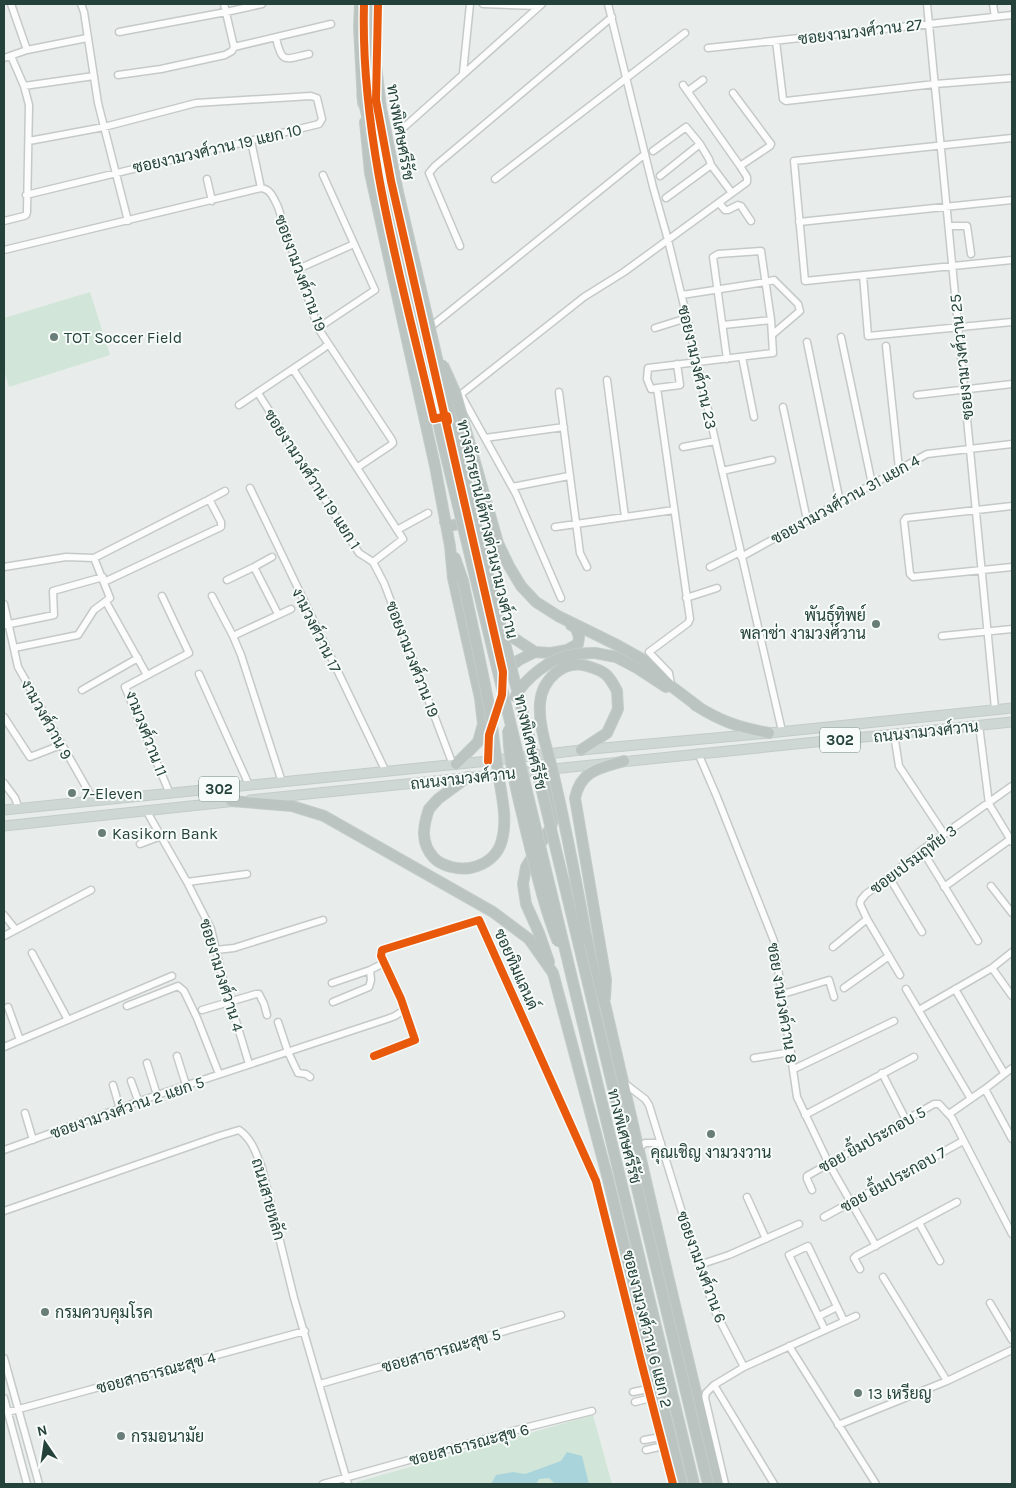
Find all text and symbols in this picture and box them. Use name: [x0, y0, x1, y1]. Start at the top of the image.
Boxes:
street label: ซอยงามวงศ์วาน 27: [796, 11, 924, 49]
street label: ทางพิเศษศรีรัช: [383, 82, 420, 182]
street label: ซอยงามวงศ์วาน 19 แยก 10: [130, 117, 303, 177]
street label: ซอยงามวงศ์วาน 19: [271, 211, 333, 334]
street label: ซอยงามวงศ์วาน 25: [942, 293, 978, 421]
street label: ซอยงามวงศ์วาน 23: [674, 302, 724, 431]
place label: TOT Soccer Field: [64, 328, 182, 347]
marker: TOT Soccer Field: [48, 331, 60, 343]
street label: ซอยงามวงศ์วาน 19 แยก 1: [260, 404, 368, 553]
street label: ทางจักรยานใต้ทางด่วนงามวงศ์วาน: [453, 417, 525, 640]
street label: ซอยงามวงศ์วาน 31 แยก 4: [766, 448, 923, 548]
street label: งามวงศ์วาน 17: [288, 583, 348, 676]
street label: ซอยงามวงศ์วาน 19: [382, 597, 446, 720]
place label: พันธุ์ทิพย์ พลาซ่า งามวงศ์วาน: [740, 603, 866, 643]
marker: พันธุ์ทิพย์ พลาซ่า งามวงศ์วาน: [870, 618, 882, 630]
street label: งามวงศ์วาน 9: [17, 674, 79, 763]
street label: งามวงศ์วาน 11: [121, 686, 174, 779]
street label: ทางพิเศษศรีรัช: [510, 692, 553, 792]
street label: ถนนงามวงศ์วาน: [872, 714, 980, 746]
road number: 302: [820, 728, 860, 752]
street label: ถนนงามวงศ์วาน: [409, 761, 517, 793]
road number: 302: [199, 776, 239, 802]
place label: 7-Eleven: [82, 784, 143, 803]
marker: 7-Eleven: [66, 787, 78, 799]
street label: ซอยเปรมฤทัย 3: [866, 820, 960, 898]
place label: Kasikorn Bank: [112, 824, 218, 843]
marker: Kasikorn Bank: [96, 827, 108, 839]
street label: ซอยงามวงศ์วาน 4: [195, 915, 251, 1034]
street label: ซอยทิมแลนด์: [490, 924, 546, 1013]
street label: ซอย งามวงค์วาน 8: [764, 941, 804, 1065]
street label: ซอยงามวงศ์วาน 2 แยก 5: [47, 1069, 207, 1143]
street label: ทางพิเศษศรีรัช: [604, 1086, 647, 1186]
street label: ซอย ยิ้มประกอบ 5: [813, 1098, 929, 1177]
marker: คุณเชิญ งามวงวาน: [705, 1128, 717, 1140]
street label: ซอย ยิ้มประกอบ 7: [835, 1139, 950, 1216]
place label: คุณเชิญ งามวงวาน: [650, 1143, 772, 1164]
street label: ถนนสายหลัก: [248, 1156, 290, 1242]
street label: ซอยงามวงศ์วาน 6: [673, 1208, 733, 1326]
street label: ซอยงามวงศ์วาน 6 แยก 2: [619, 1248, 679, 1410]
place label: กรมควบคุมโรค: [55, 1301, 153, 1324]
marker: กรมควบคุมโรค: [39, 1306, 51, 1318]
street label: ซอยสาธารณะสุข 5: [379, 1324, 503, 1378]
street label: ซอยสาธารณะสุข 4: [94, 1347, 219, 1400]
place label: 13 เหรียญ: [868, 1382, 932, 1403]
marker: 13 เหรียญ: [852, 1387, 864, 1399]
north arrow: [20, 1418, 70, 1468]
street label: ซอยสาธารณะสุข 6: [407, 1419, 532, 1472]
text: N: [35, 1421, 49, 1440]
place label: กรมอนามัย: [131, 1426, 204, 1446]
marker: กรมอนามัย: [115, 1430, 127, 1442]

